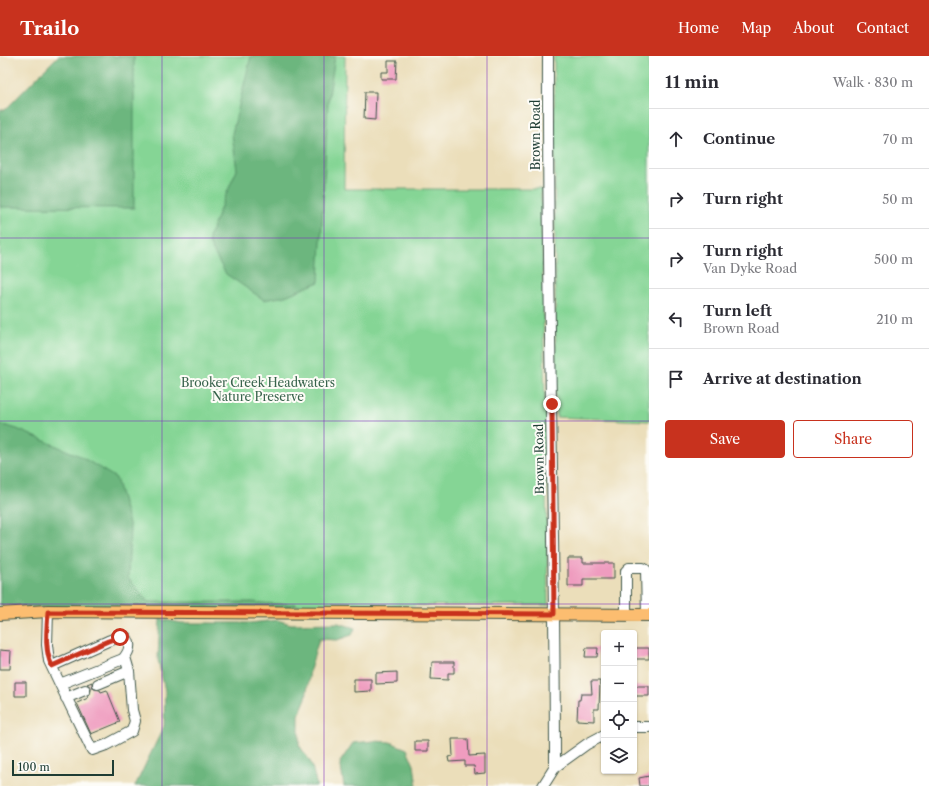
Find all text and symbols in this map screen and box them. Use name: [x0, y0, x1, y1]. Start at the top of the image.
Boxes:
text: Trailo: [20, 17, 79, 40]
text: Home: [678, 19, 719, 37]
text: Map: [741, 19, 771, 37]
text: About: [793, 19, 834, 37]
text: Contact: [856, 19, 909, 37]
text: 11 min: [665, 72, 719, 92]
text: Walk · 830 m: [833, 74, 913, 90]
street label: Brown Road: [528, 99, 543, 170]
icon: ahead: [665, 128, 687, 150]
text: Continue: [703, 129, 775, 148]
text: 70 m: [883, 131, 913, 147]
icon: right: [665, 188, 687, 210]
text: Turn right: [703, 189, 783, 208]
text: 50 m: [882, 191, 913, 207]
text: Turn right: [703, 241, 783, 260]
icon: right: [665, 248, 687, 270]
text: 500 m: [874, 251, 913, 267]
text: Van Dyke Road: [703, 260, 797, 276]
text: Turn left: [703, 301, 772, 320]
icon: left: [665, 308, 687, 330]
text: 210 m: [876, 311, 913, 327]
text: Brown Road: [703, 320, 779, 336]
icon: arrive: [665, 368, 687, 390]
text: Arrive at destination: [703, 369, 862, 388]
park label: Brooker Creek Headwaters Nature Preserve: [181, 375, 335, 404]
route end: [543, 395, 561, 413]
button: Save: [665, 420, 785, 458]
button: Share: [793, 420, 913, 458]
street label: Brown Road: [531, 423, 547, 494]
route start: [111, 628, 129, 646]
map controls: [601, 630, 637, 774]
button: +: [601, 630, 637, 666]
button: −: [601, 666, 637, 702]
button: locate: [601, 702, 637, 738]
button: layers: [601, 738, 637, 774]
scale bar: [12, 758, 114, 777]
text: 100 m: [18, 760, 50, 774]

